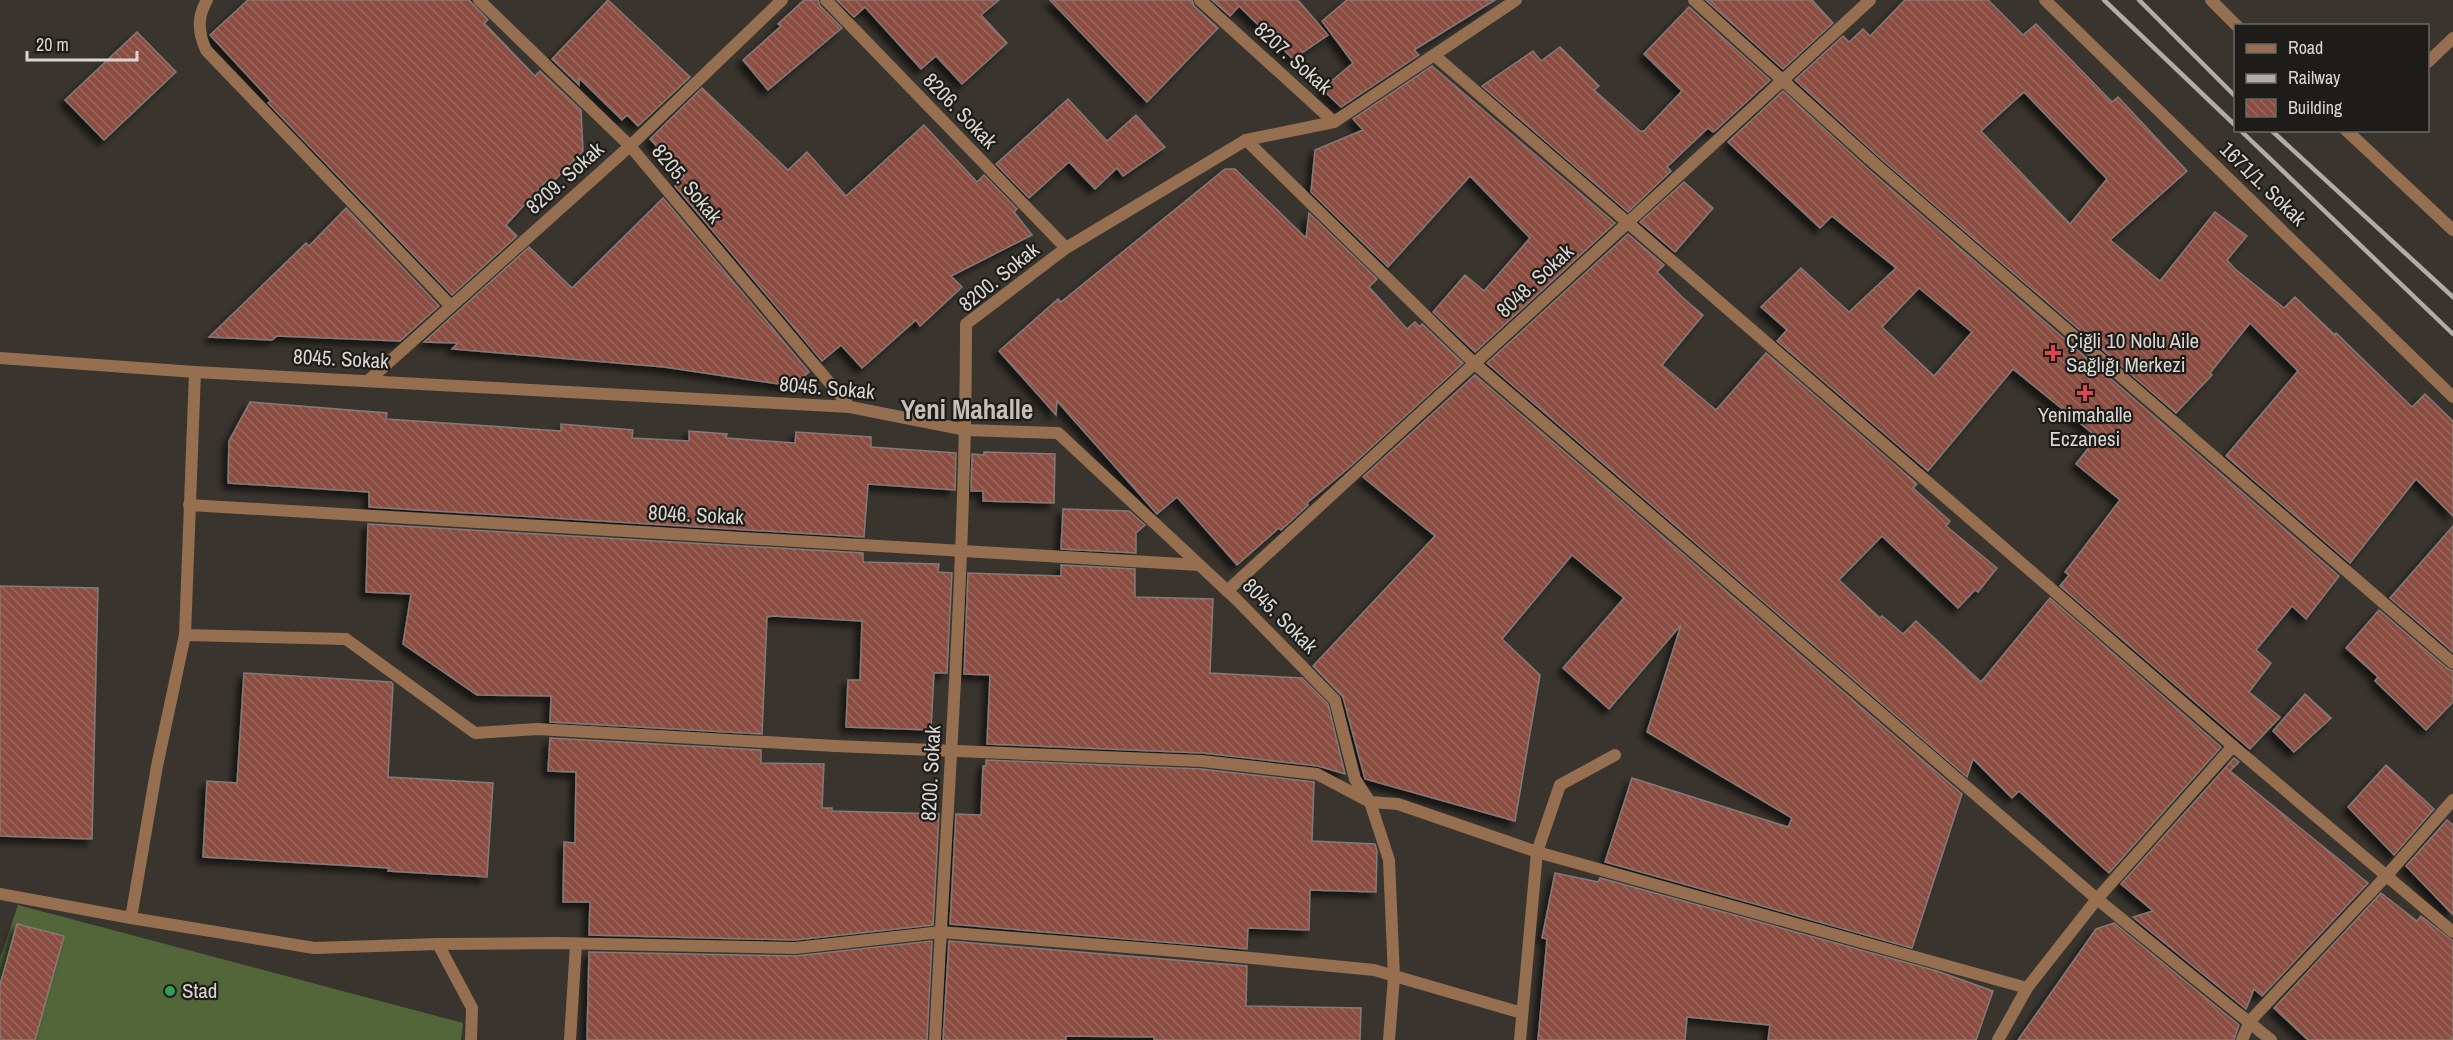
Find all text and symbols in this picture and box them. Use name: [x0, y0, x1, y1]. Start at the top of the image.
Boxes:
street label: 8207. Sokak: [1248, 15, 1339, 101]
scale bar: [27, 24, 136, 62]
legend: [2234, 24, 2429, 132]
text: 20 m: [36, 32, 69, 57]
text: Road: [2288, 35, 2323, 60]
text: Railway: [2288, 65, 2341, 90]
street label: 8206. Sokak: [917, 66, 1004, 155]
text: Building: [2288, 95, 2343, 120]
street label: 8209. Sokak: [519, 135, 610, 220]
street label: 1671/1. Sokak: [2214, 135, 2313, 233]
street label: 8205. Sokak: [646, 138, 730, 230]
street label: 8200. Sokak: [952, 235, 1045, 318]
street label: 8048. Sokak: [1490, 237, 1580, 324]
place label: Çiğli 10 Nolu Aile Sağlığı Merkezi: [2066, 326, 2199, 379]
street label: 8045. Sokak: [292, 342, 390, 376]
marker: Çiğli 10 Nolu Aile Sağlığı Merkezi: [2044, 344, 2062, 362]
street label: 8045. Sokak: [778, 369, 876, 406]
marker: Yenimahalle Eczanesi: [2078, 386, 2092, 400]
district label: Yeni Mahalle: [901, 391, 1033, 427]
place label: Yenimahalle Eczanesi: [2038, 400, 2132, 453]
street label: 8046. Sokak: [647, 498, 745, 532]
street label: 8045. Sokak: [1236, 572, 1325, 660]
street label: 8200. Sokak: [914, 724, 948, 822]
place label: Stad: [182, 976, 217, 1005]
marker: Stad: [163, 984, 177, 998]

